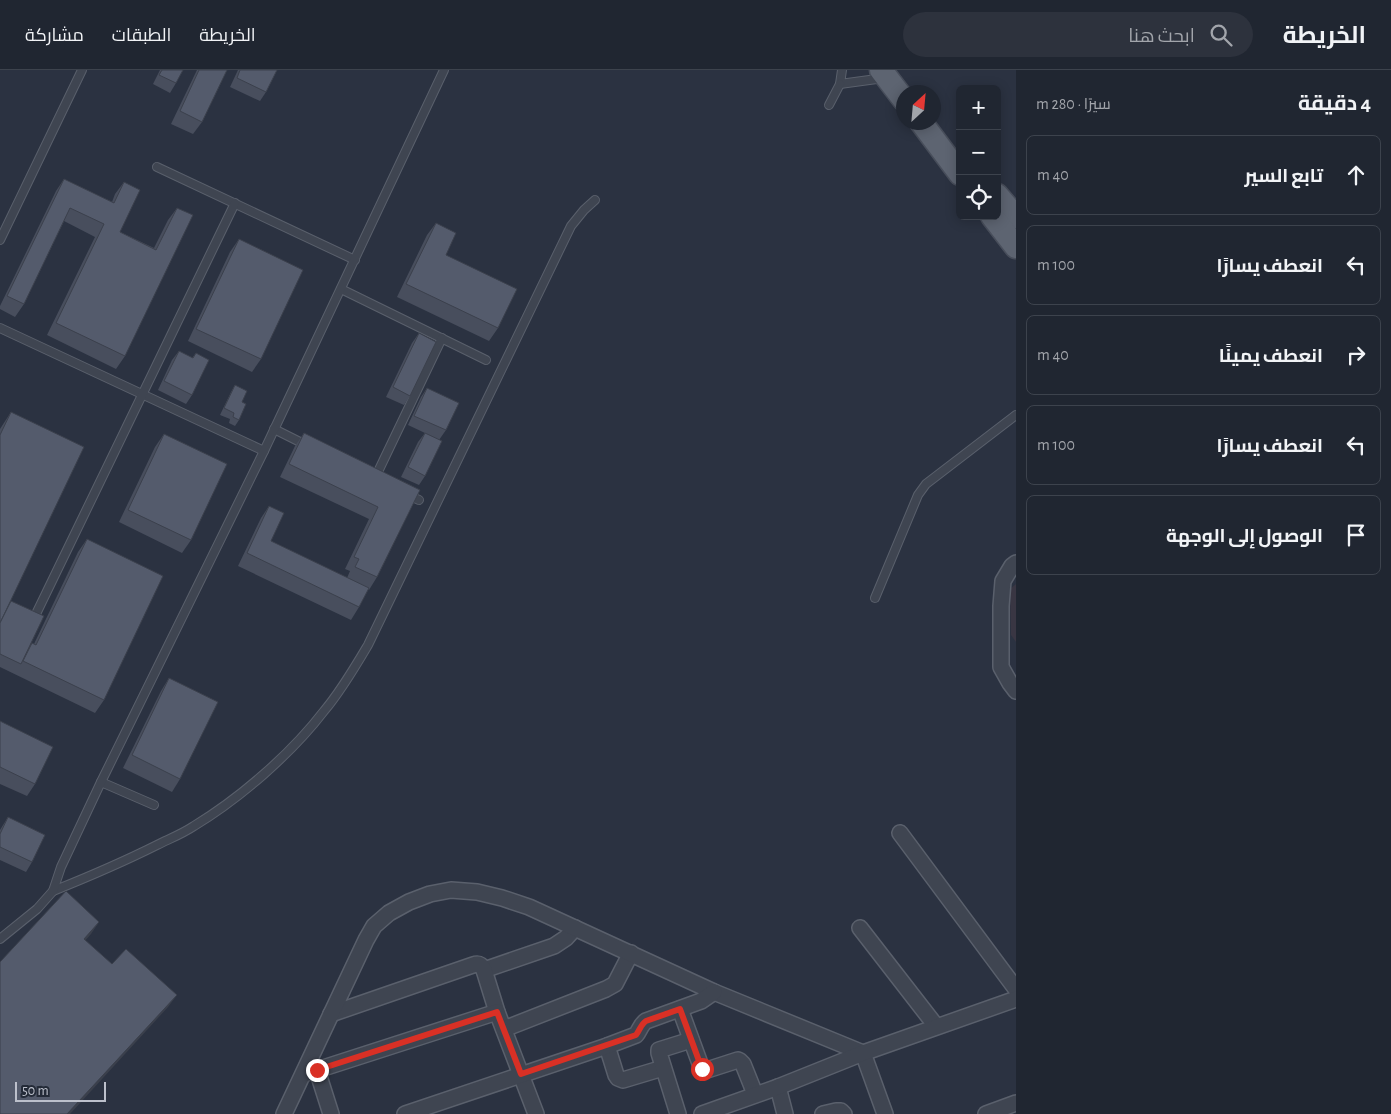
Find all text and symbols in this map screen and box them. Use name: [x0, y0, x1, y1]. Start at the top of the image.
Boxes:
search box: [903, 12, 1253, 57]
icon: search: [1207, 21, 1235, 49]
text: الخريطة: [1283, 24, 1366, 48]
text: مشاركة: [25, 27, 84, 45]
text: الطبقات: [112, 27, 171, 45]
text: الخريطة: [199, 27, 256, 45]
text: ابحث هنا: [1128, 27, 1195, 46]
north arrow: [896, 85, 941, 130]
map controls: [956, 85, 1001, 220]
button: +: [956, 85, 1001, 130]
text: 4 دقيقة: [1298, 93, 1371, 114]
text: سيرًا · 280 m: [1036, 96, 1111, 112]
button: −: [956, 130, 1001, 175]
icon: ahead: [1342, 161, 1370, 189]
text: 40 m: [1037, 167, 1069, 183]
text: تابع السير: [1245, 167, 1323, 186]
button: locate: [956, 175, 1001, 220]
icon: left: [1342, 251, 1370, 279]
text: 100 m: [1037, 257, 1075, 273]
text: انعطف يسارًا: [1217, 257, 1323, 276]
icon: right: [1342, 341, 1370, 369]
text: 40 m: [1037, 347, 1069, 363]
text: انعطف يمينًا: [1219, 347, 1323, 366]
icon: left: [1342, 431, 1370, 459]
text: 100 m: [1037, 437, 1075, 453]
text: انعطف يسارًا: [1217, 437, 1323, 456]
icon: arrive: [1342, 521, 1370, 549]
text: الوصول إلى الوجهة: [1166, 527, 1323, 546]
route start: [691, 1058, 714, 1081]
route end: [306, 1059, 329, 1082]
scale bar: [15, 1079, 106, 1102]
text: 50 m: [22, 1084, 49, 1098]

